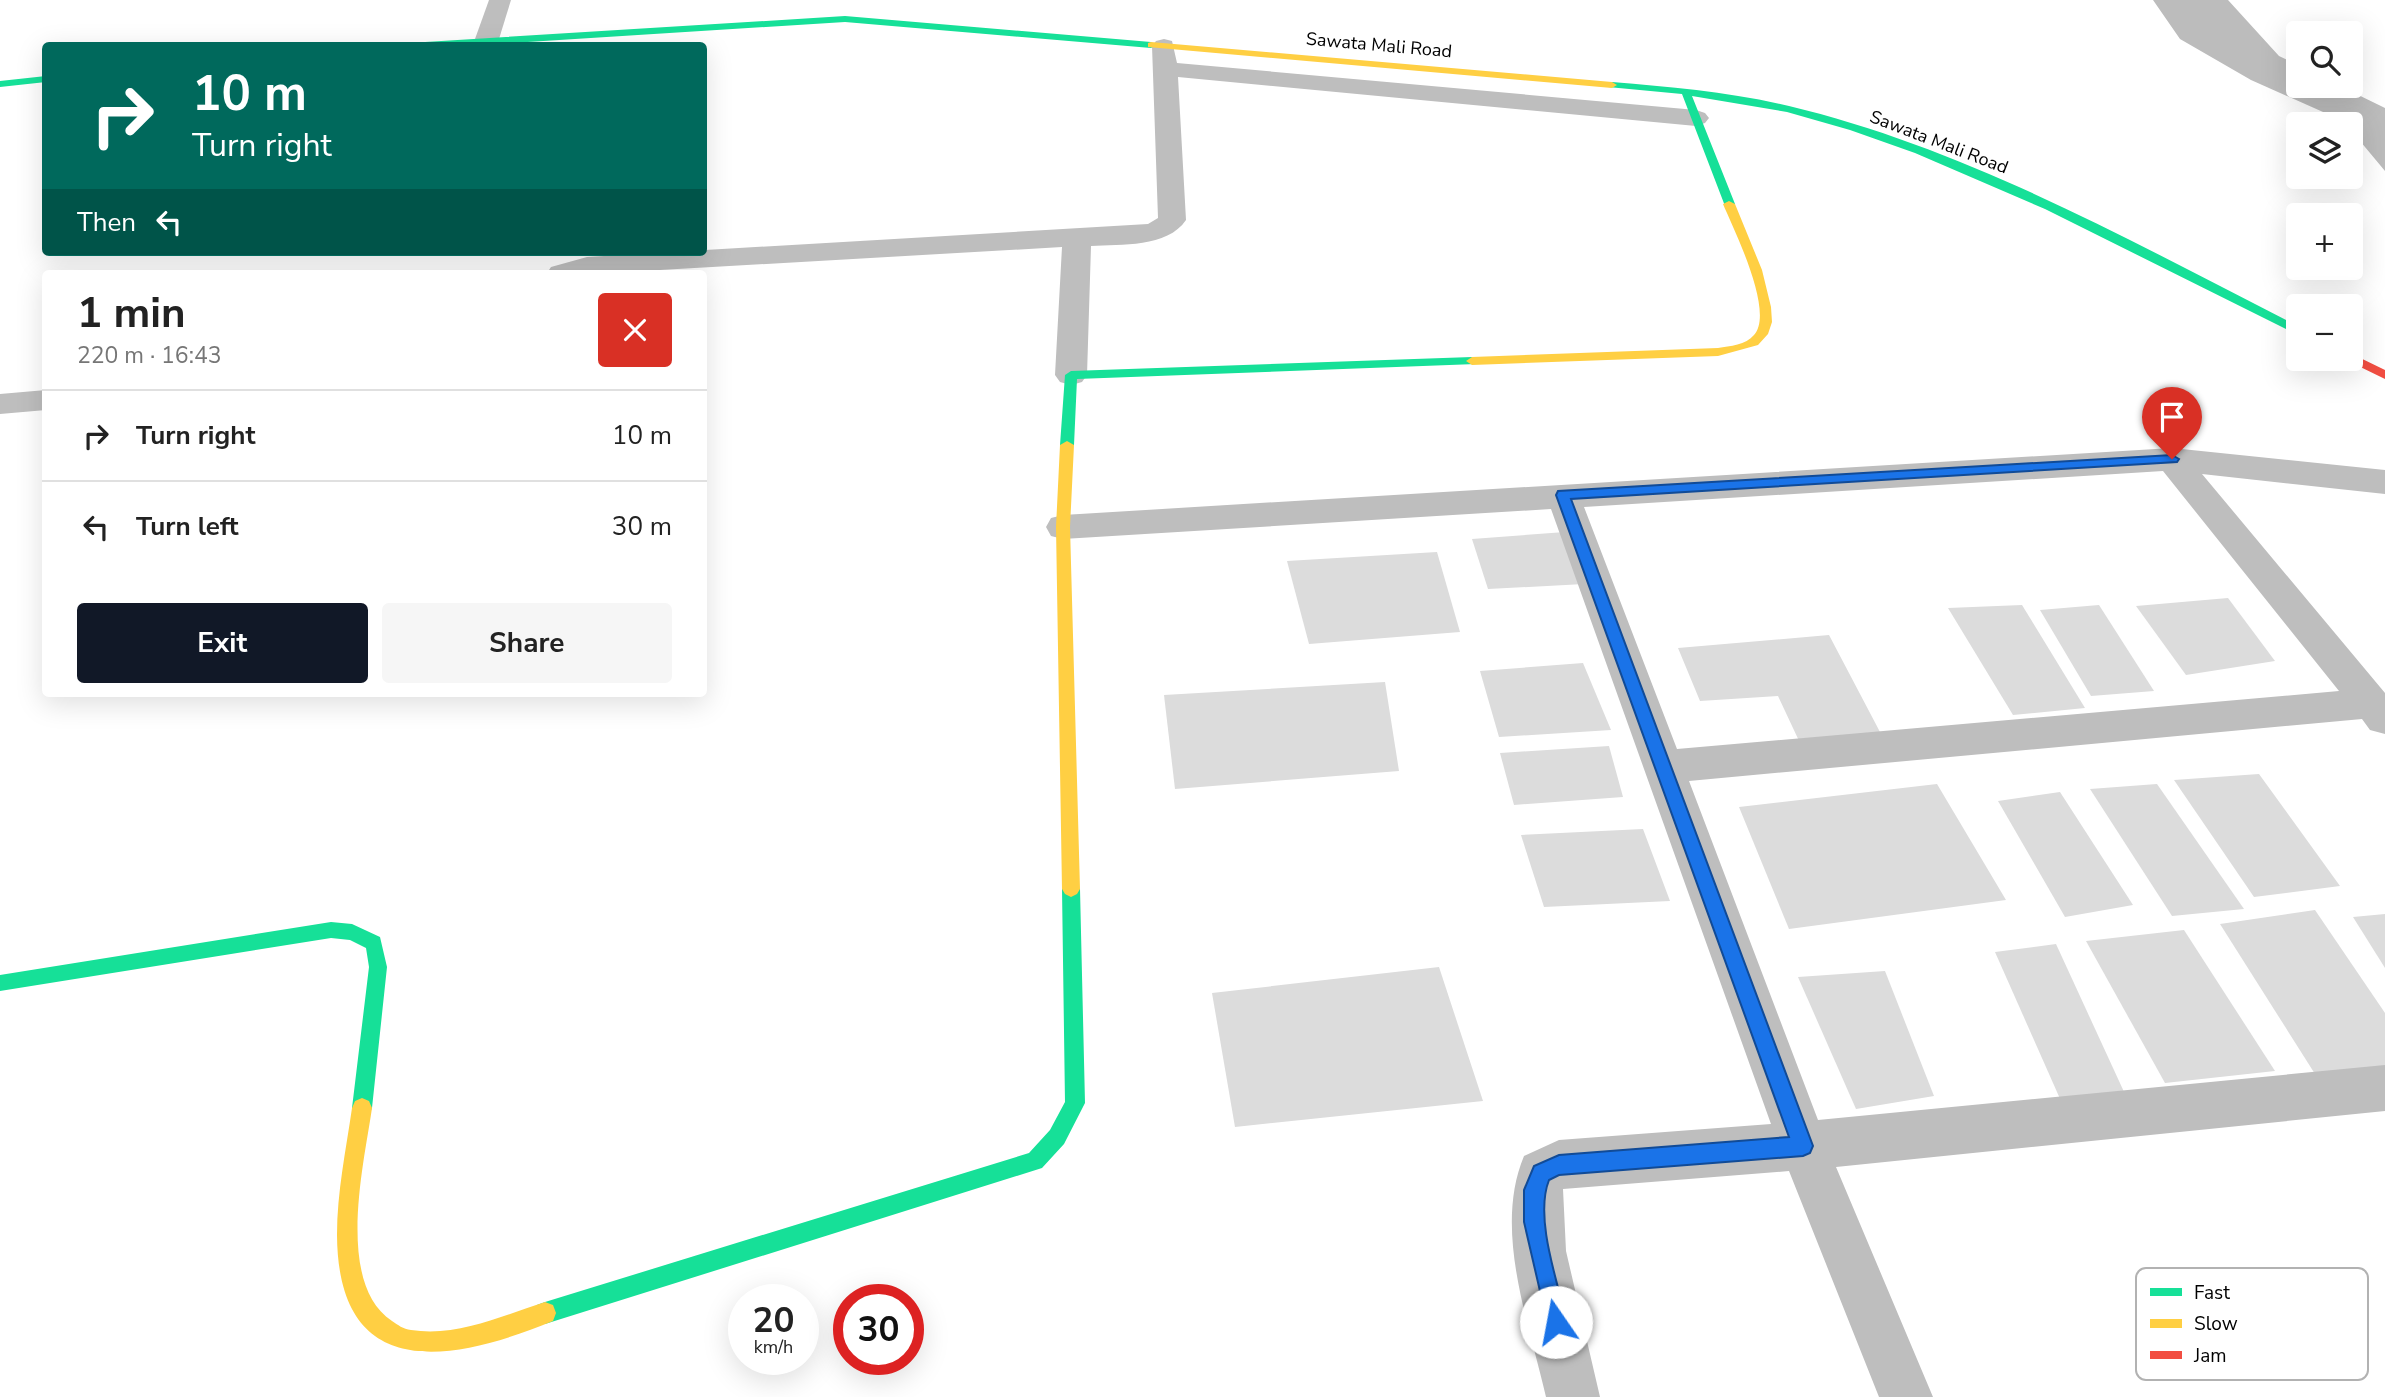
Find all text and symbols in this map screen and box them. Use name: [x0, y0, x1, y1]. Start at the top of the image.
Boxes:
map controls: [2286, 21, 2363, 371]
button: search: [2286, 21, 2363, 98]
street label: Sawata Mali Road: [1305, 27, 1453, 63]
text: 10 m: [192, 60, 307, 127]
icon: right: [77, 70, 168, 161]
street label: Sawata Mali Road: [1866, 105, 2012, 179]
button: layers: [2286, 112, 2363, 189]
text: Turn right: [192, 124, 332, 167]
icon: left: [150, 203, 188, 241]
button: +: [2286, 203, 2363, 280]
text: Then: [77, 205, 136, 240]
text: 1 min: [77, 285, 186, 342]
button: close: [598, 293, 672, 367]
button: −: [2286, 294, 2363, 371]
text: 220 m · 16:43: [77, 340, 222, 371]
pin: [2142, 387, 2202, 459]
icon: arrive: [2153, 398, 2191, 436]
icon: right: [77, 417, 115, 455]
text: Turn right: [136, 418, 255, 453]
text: 10 m: [612, 418, 672, 453]
icon: left: [77, 508, 115, 546]
text: Turn left: [136, 509, 239, 544]
text: 30 m: [612, 509, 672, 544]
button: Exit: [77, 603, 368, 683]
button: Share: [382, 603, 672, 683]
legend: [2136, 1268, 2368, 1380]
text: Fast: [2194, 1280, 2230, 1306]
speed limit sign: 30: [833, 1284, 924, 1375]
position arrow: [1519, 1285, 1593, 1359]
text: 20: [752, 1297, 795, 1344]
text: Slow: [2194, 1311, 2238, 1337]
text: km/h: [754, 1335, 793, 1359]
text: Jam: [2193, 1343, 2227, 1369]

